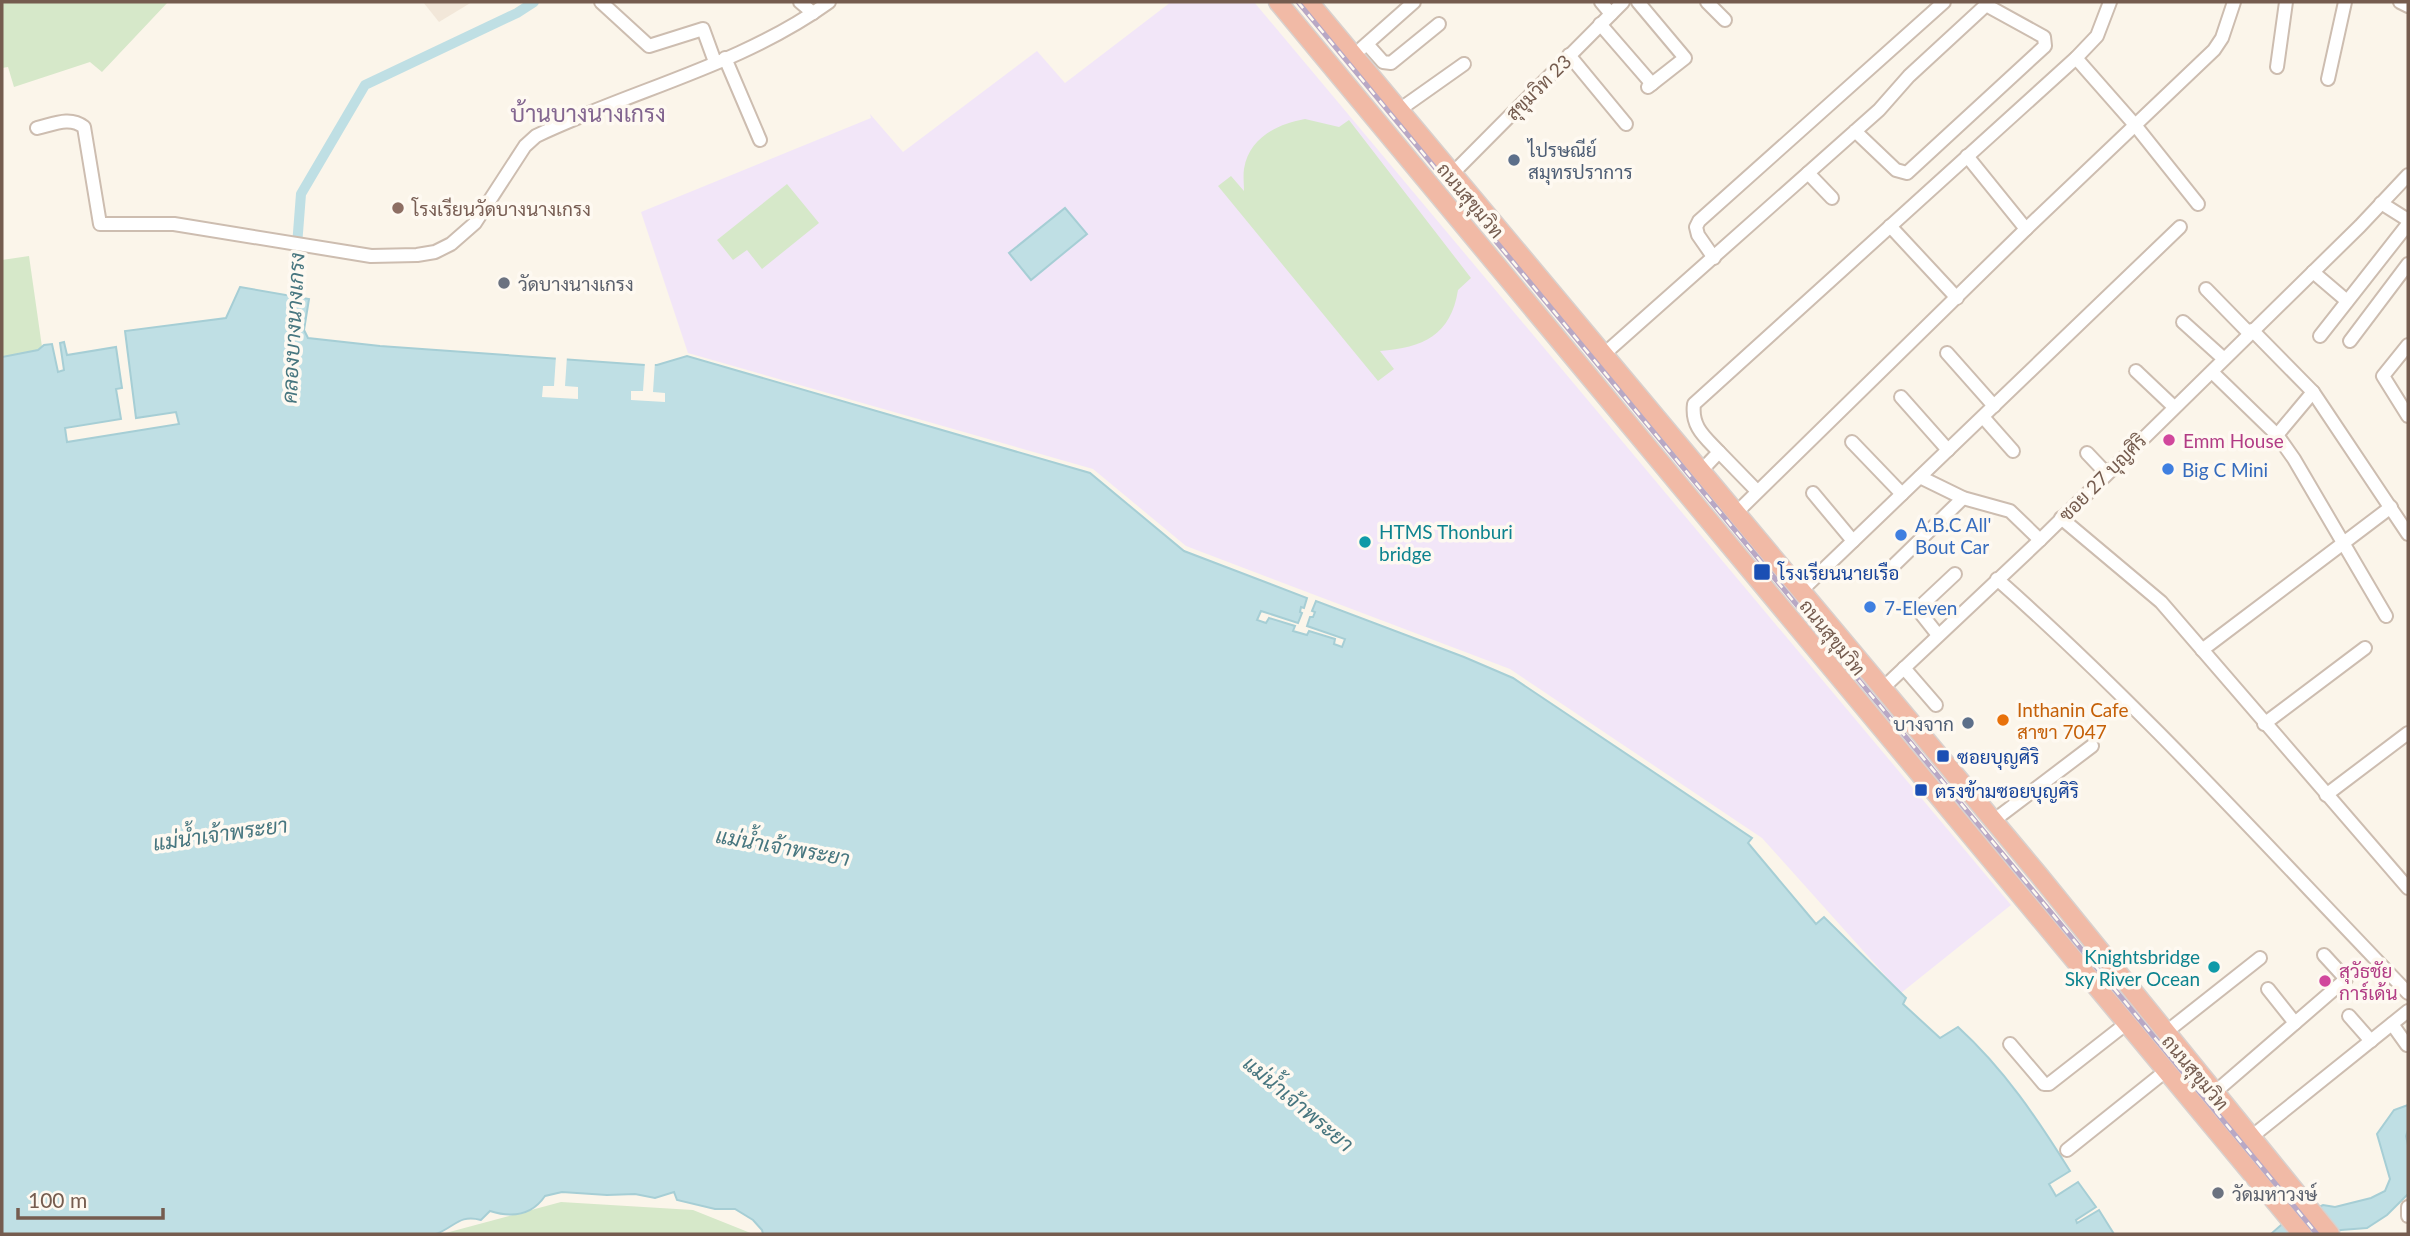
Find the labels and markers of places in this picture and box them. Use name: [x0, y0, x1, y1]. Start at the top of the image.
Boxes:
place label: ไปรษณีย์ สมุทรปราการ: [1526, 138, 1633, 185]
marker: ไปรษณีย์ สมุทรปราการ: [1506, 152, 1522, 168]
place label: โรงเรียนวัดบางนางเกรง: [411, 197, 591, 220]
marker: โรงเรียนวัดบางนางเกรง: [390, 200, 406, 216]
place label: วัดบางนางเกรง: [518, 272, 634, 295]
marker: วัดบางนางเกรง: [496, 275, 512, 291]
place label: Emm House: [2183, 429, 2284, 452]
marker: Emm House: [2161, 432, 2177, 448]
place label: Big C Mini: [2182, 458, 2268, 481]
marker: Big C Mini: [2160, 461, 2176, 477]
place label: A.B.C All' Bout Car: [1915, 513, 1991, 558]
place label: HTMS Thonburi bridge: [1379, 520, 1513, 565]
marker: A.B.C All' Bout Car: [1893, 527, 1909, 543]
marker: HTMS Thonburi bridge: [1357, 534, 1373, 550]
place label: โรงเรียนนายเรือ: [1777, 561, 1900, 584]
marker: โรงเรียนนายเรือ: [1752, 562, 1772, 582]
place label: 7-Eleven: [1884, 596, 1957, 619]
marker: 7-Eleven: [1862, 599, 1878, 615]
place label: Inthanin Cafe สาขา 7047: [2017, 698, 2129, 743]
place label: บางจาก: [1893, 712, 1954, 735]
marker: Inthanin Cafe สาขา 7047: [1995, 712, 2011, 728]
marker: บางจาก: [1960, 715, 1976, 731]
place label: ซอยบุญศิริ: [1957, 745, 2039, 770]
marker: ซอยบุญศิริ: [1935, 748, 1951, 764]
place label: ตรงข้ามซอยบุญศิริ: [1935, 779, 2079, 804]
marker: ตรงข้ามซอยบุญศิริ: [1913, 782, 1929, 798]
place label: Knightsbridge Sky River Ocean: [2065, 945, 2200, 990]
marker: Knightsbridge Sky River Ocean: [2206, 959, 2222, 975]
place label: สุวัธชัย การ์เด้น: [2339, 959, 2398, 1004]
marker: สุวัธชัย การ์เด้น: [2317, 973, 2333, 989]
place label: วัดมหาวงษ์: [2232, 1182, 2318, 1205]
marker: วัดมหาวงษ์: [2210, 1185, 2226, 1201]

